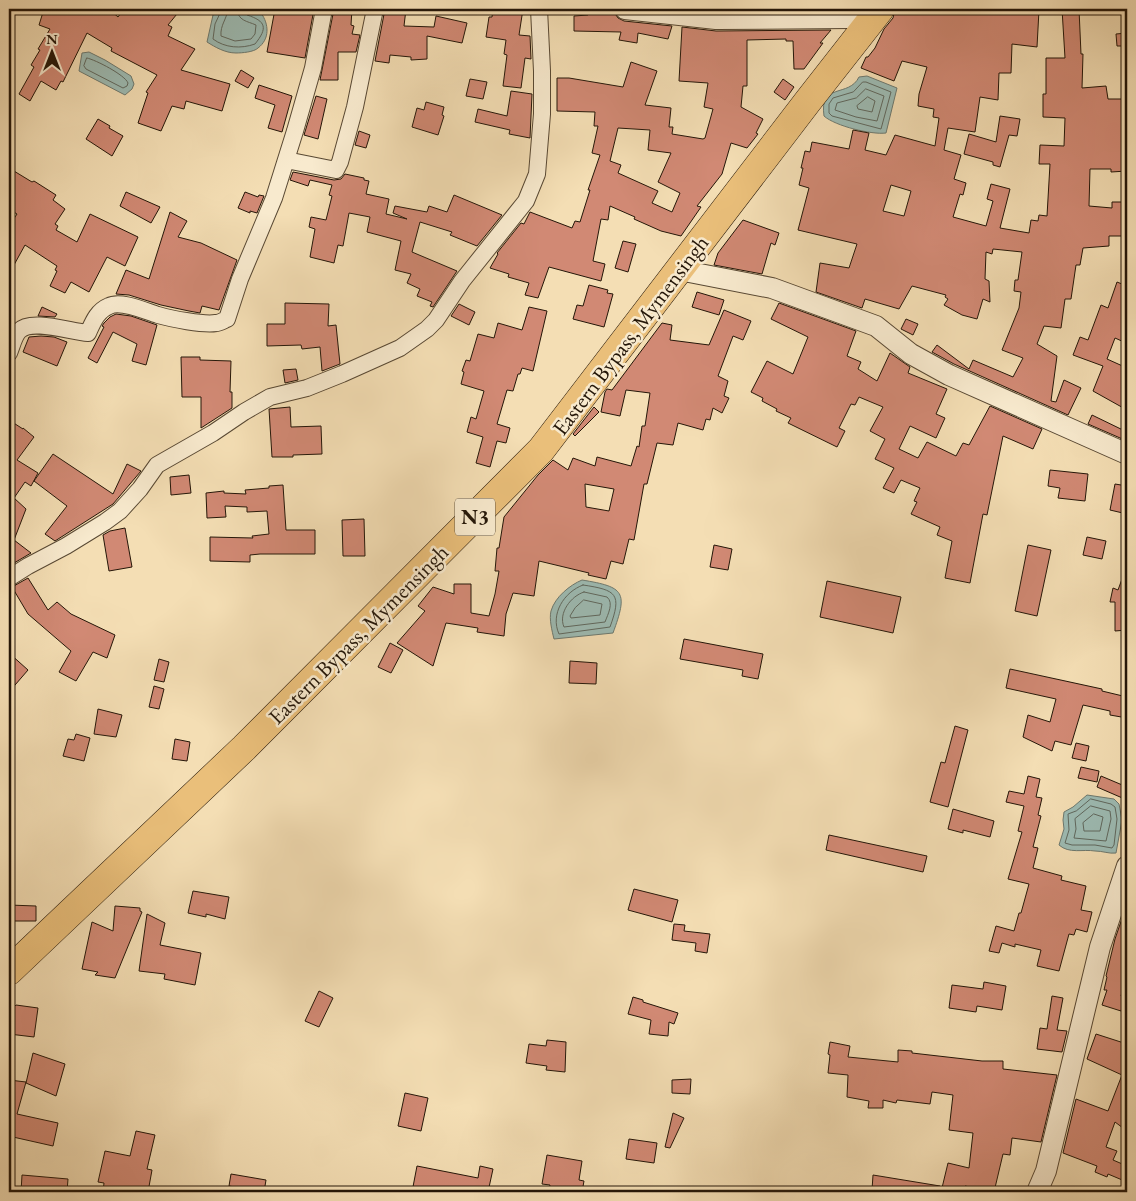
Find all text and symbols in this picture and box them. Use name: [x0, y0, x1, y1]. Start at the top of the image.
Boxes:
north arrow: [28, 28, 78, 78]
text: N: [46, 30, 58, 48]
street label: Eastern Bypass, Mymensingh: [546, 229, 715, 441]
road number: N3: [455, 498, 495, 536]
street label: Eastern Bypass, Mymensingh: [262, 538, 455, 731]

